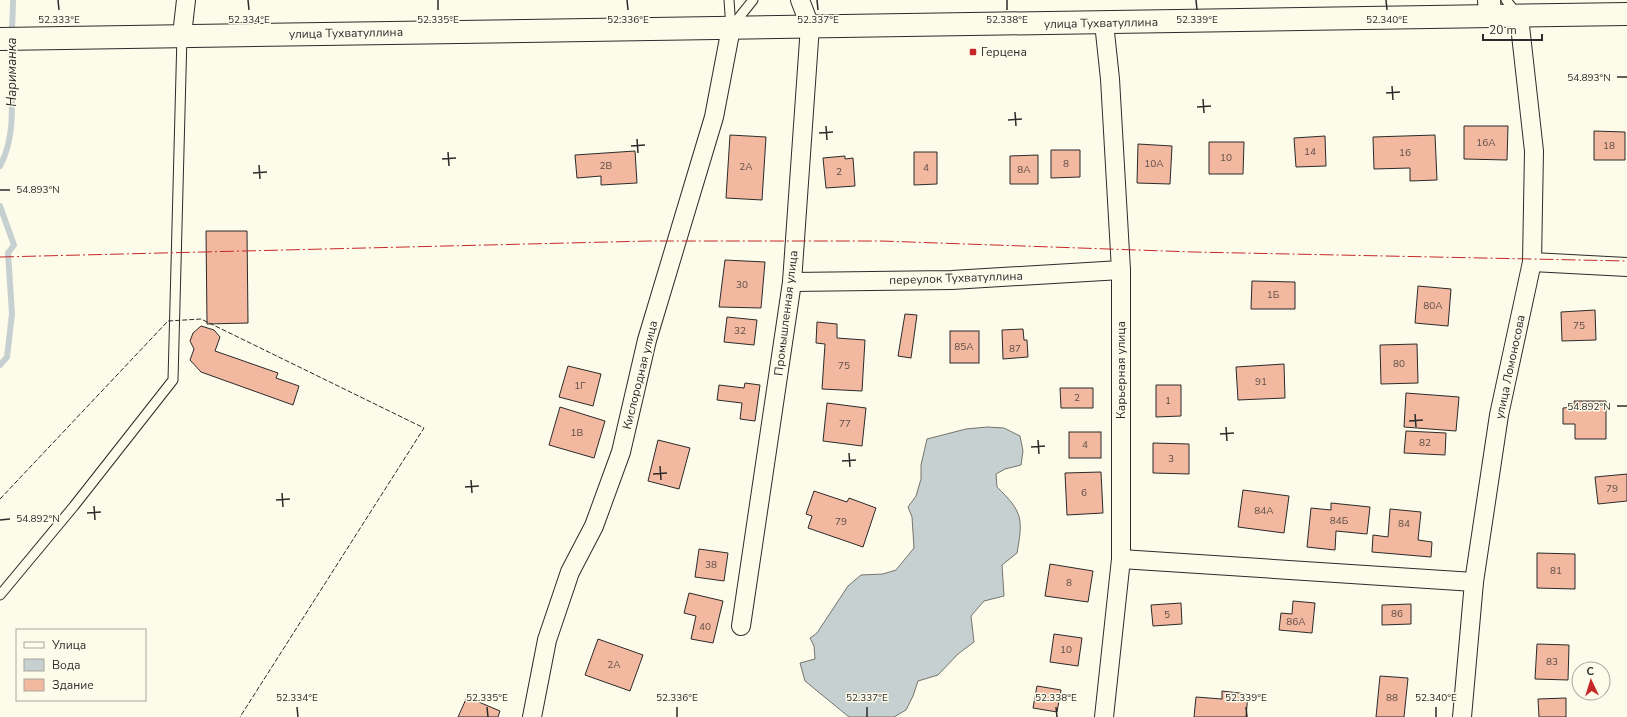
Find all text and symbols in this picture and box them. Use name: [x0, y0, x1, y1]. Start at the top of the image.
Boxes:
text: 52.333°E: [38, 13, 80, 27]
text: 52.334°E: [228, 13, 270, 27]
text: 52.335°E: [417, 13, 459, 27]
text: 52.336°E: [607, 13, 649, 27]
text: 52.337°E: [797, 13, 839, 27]
text: 52.338°E: [986, 13, 1028, 27]
text: 52.339°E: [1176, 13, 1218, 27]
text: 52.340°E: [1366, 13, 1408, 27]
street label: улица Тухватуллина: [1044, 14, 1158, 32]
scale bar: [1483, 16, 1542, 42]
text: 20 m: [1489, 22, 1517, 38]
street label: улица Тухватуллина: [289, 24, 403, 42]
water label: Нариманка: [3, 37, 21, 107]
place label: Герцена: [981, 44, 1027, 60]
marker: Герцена: [968, 47, 978, 57]
text: 54.893°N: [1567, 71, 1611, 85]
house number: 16А: [1476, 136, 1496, 150]
house number: 18: [1603, 139, 1615, 153]
house number: 14: [1304, 145, 1316, 159]
house number: 16: [1399, 146, 1411, 160]
house number: 10: [1220, 151, 1232, 165]
house number: 8: [1063, 157, 1069, 171]
house number: 10А: [1144, 157, 1164, 171]
house number: 2В: [600, 159, 613, 173]
house number: 2А: [739, 160, 753, 174]
house number: 4: [923, 161, 929, 175]
house number: 8А: [1017, 163, 1031, 177]
house number: 2: [836, 165, 842, 179]
text: 54.893°N: [16, 183, 60, 197]
street label: Промышленная улица: [770, 249, 802, 377]
street label: переулок Тухватуллина: [889, 268, 1023, 288]
house number: 30: [736, 278, 748, 292]
house number: 1Б: [1267, 288, 1280, 302]
house number: 80А: [1423, 299, 1443, 313]
street label: улица Ломоносова: [1491, 313, 1529, 421]
street label: Кислородная улица: [619, 319, 661, 431]
house number: 75: [1573, 319, 1585, 333]
street label: Карьерная улица: [1113, 321, 1129, 419]
house number: 32: [734, 324, 746, 338]
house number: 85А: [954, 340, 974, 354]
house number: 87: [1009, 342, 1021, 356]
house number: 80: [1393, 357, 1405, 371]
house number: 75: [838, 359, 850, 373]
house number: 91: [1255, 375, 1267, 389]
house number: 1Г: [574, 379, 586, 393]
house number: 2: [1074, 391, 1080, 405]
house number: 1: [1165, 394, 1171, 408]
text: 54.892°N: [1567, 400, 1611, 414]
house number: 77: [839, 417, 851, 431]
house number: 1В: [571, 426, 584, 440]
house number: 82: [1419, 436, 1431, 450]
house number: 4: [1082, 438, 1088, 452]
house number: 3: [1168, 452, 1174, 466]
house number: 79: [1606, 482, 1618, 496]
house number: 6: [1081, 486, 1087, 500]
house number: 84А: [1254, 504, 1274, 518]
text: 54.892°N: [16, 512, 60, 526]
house number: 84Б: [1330, 514, 1349, 528]
house number: 79: [835, 515, 847, 529]
house number: 84: [1398, 517, 1410, 531]
house number: 38: [705, 558, 717, 572]
house number: 81: [1550, 564, 1562, 578]
house number: 8: [1066, 576, 1072, 590]
house number: 86: [1391, 607, 1403, 621]
house number: 5: [1164, 608, 1170, 622]
house number: 86А: [1286, 615, 1306, 629]
house number: 40: [699, 620, 711, 634]
legend: [16, 629, 146, 701]
text: Улица: [51, 637, 86, 653]
house number: 10: [1060, 643, 1072, 657]
house number: 83: [1546, 655, 1558, 669]
text: Вода: [52, 657, 80, 673]
house number: 2А: [607, 658, 621, 672]
north arrow: [1571, 661, 1611, 701]
text: С: [1586, 664, 1595, 679]
text: Здание: [52, 677, 94, 693]
text: 52.334°E: [276, 691, 318, 705]
text: 52.335°E: [466, 691, 508, 705]
text: 52.336°E: [656, 691, 698, 705]
text: 52.337°E: [846, 691, 888, 705]
text: 52.338°E: [1035, 691, 1077, 705]
text: 52.339°E: [1225, 691, 1267, 705]
house number: 88: [1386, 691, 1398, 705]
text: 52.340°E: [1415, 691, 1457, 705]

